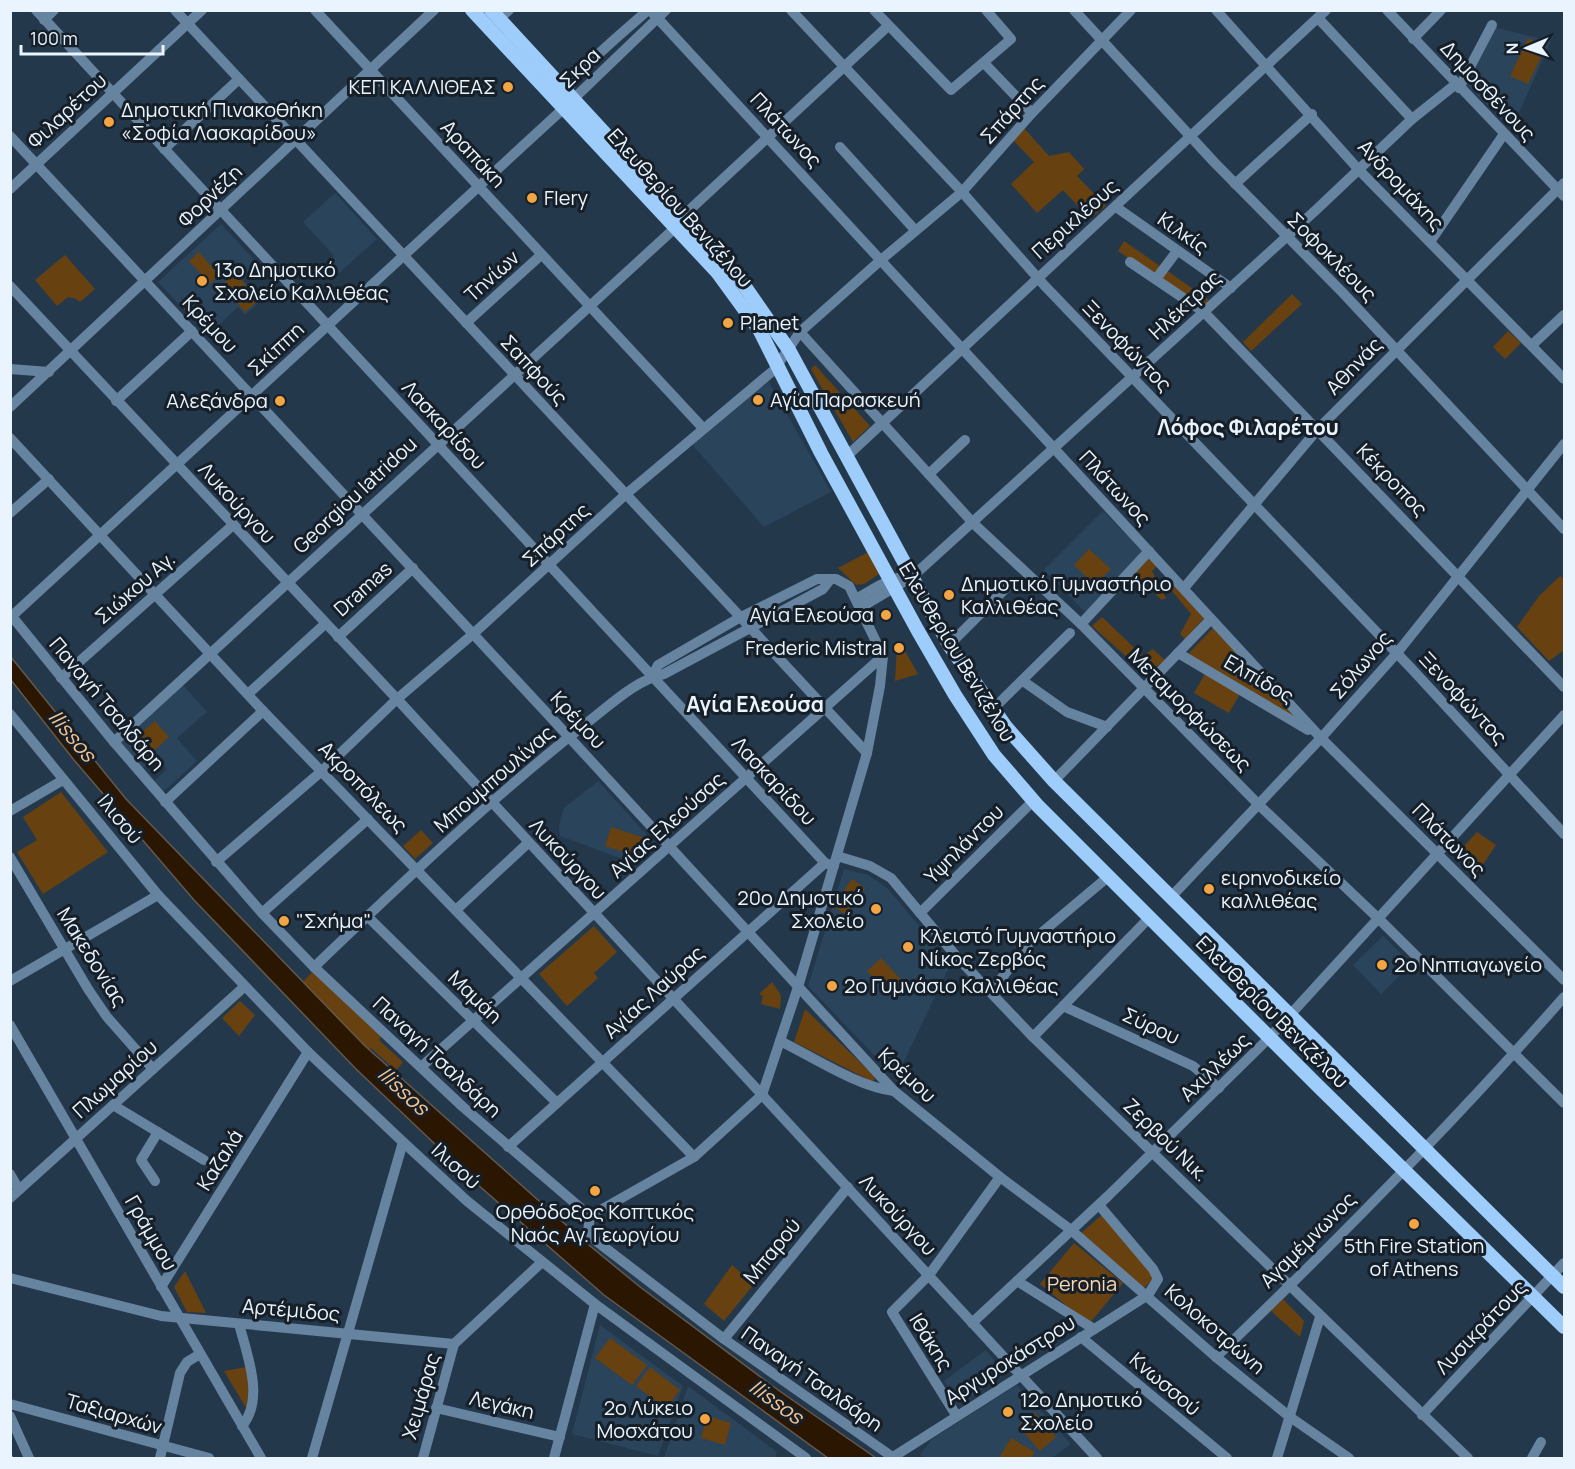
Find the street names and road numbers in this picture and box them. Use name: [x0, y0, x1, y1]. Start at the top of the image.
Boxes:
street label: Δημοσθένους: [1435, 35, 1542, 147]
street label: Σκρα: [553, 42, 606, 94]
street label: Φιλαρέτου: [21, 67, 112, 154]
street label: Σπάρτης: [974, 70, 1049, 149]
street label: Πλάτωνος: [745, 86, 828, 173]
street label: Αραπάκη: [435, 114, 512, 193]
street label: Ελευθερίου Βενιζέλου: [602, 122, 759, 293]
street label: Ανδρομάχης: [1352, 133, 1450, 236]
street label: Φορνέζη: [172, 158, 248, 233]
street label: Περικλέους: [1026, 173, 1124, 265]
street label: Κιλκίς: [1152, 205, 1214, 260]
street label: Σοφοκλέους: [1282, 206, 1383, 307]
street label: Τηνίων: [459, 244, 525, 307]
street label: Ηλέκτρας: [1143, 264, 1227, 345]
street label: Κρέμου: [177, 289, 244, 358]
street label: Ξενοφώντος: [1077, 294, 1178, 397]
street label: Σκίππη: [242, 316, 310, 382]
street label: Σαπφούς: [495, 329, 574, 411]
street label: Αθηνάς: [1320, 331, 1388, 400]
street label: Λασκαρίδου: [396, 374, 492, 475]
street label: Georgiou Iatridou: [287, 430, 422, 559]
street label: Κέκροπος: [1351, 437, 1434, 522]
street label: Πλάτωνος: [1074, 444, 1157, 531]
street label: Λυκούργου: [193, 456, 282, 549]
street label: Σπάρτης: [516, 497, 595, 573]
street label: Σιώκου Αγ.: [89, 545, 180, 630]
street label: Dramas: [328, 555, 398, 622]
street label: Ελευθερίου Βενιζέλου: [893, 557, 1022, 747]
street label: Σόλωνος: [1324, 625, 1398, 704]
street label: Παναγή Τσαλδάρη: [44, 631, 171, 776]
street label: Μεταμορφώσεως: [1123, 642, 1258, 777]
street label: Ξενοφώντος: [1413, 645, 1513, 750]
street label: Ελπίδος: [1219, 648, 1299, 709]
street label: Κρέμου: [545, 685, 612, 754]
street label: Μπουμπουλίνας: [428, 719, 559, 838]
street label: Λασκαρίδου: [726, 730, 822, 831]
street label: Ακροπόλεως: [313, 735, 414, 838]
street label: Αγίας Ελεούσας: [603, 766, 730, 884]
street label: Ιλισού: [92, 788, 149, 849]
street label: Πλάτωνος: [1407, 797, 1492, 882]
street label: Υψηλάντου: [918, 798, 1009, 889]
street label: Λυκούργου: [524, 812, 613, 905]
street label: Μακεδονίας: [51, 902, 134, 1011]
street label: Ελευθερίου Βενιζέλου: [1190, 930, 1354, 1094]
street label: Αγίας Λαύρας: [597, 939, 710, 1044]
street label: Μαμάη: [443, 964, 508, 1029]
street label: Παναγή Τσαλδάρη: [367, 990, 507, 1123]
street label: Σύρου: [1118, 1001, 1184, 1050]
street label: Αχιλλέως: [1174, 1026, 1256, 1107]
street label: Πλωμαρίου: [66, 1033, 163, 1124]
street label: Κρέμου: [873, 1041, 942, 1108]
street label: Ζερβού Νικ.: [1118, 1092, 1215, 1187]
street label: Καζαλά: [190, 1124, 249, 1195]
street label: Ιλισού: [426, 1136, 487, 1195]
street label: Λυκούργου: [854, 1168, 943, 1261]
street label: Αγαμέμνωνος: [1254, 1186, 1362, 1294]
street label: Γράμμου: [119, 1190, 184, 1275]
street label: Μπαρού: [737, 1212, 806, 1289]
street label: Λυσικράτους: [1429, 1274, 1532, 1380]
street label: Κολοκοτρώνη: [1159, 1278, 1271, 1380]
street label: Αρτέμιδος: [241, 1292, 341, 1327]
street label: Ιθάκης: [903, 1308, 960, 1376]
street label: Αργυροκάστρου: [939, 1309, 1080, 1411]
street label: Παναγή Τσαλδάρη: [736, 1320, 888, 1437]
street label: Κνωσσού: [1124, 1346, 1206, 1421]
street label: Χειμάρας: [395, 1349, 446, 1442]
street label: Λεγάκη: [467, 1384, 537, 1425]
street label: Ταξιαρχών: [63, 1387, 165, 1440]

